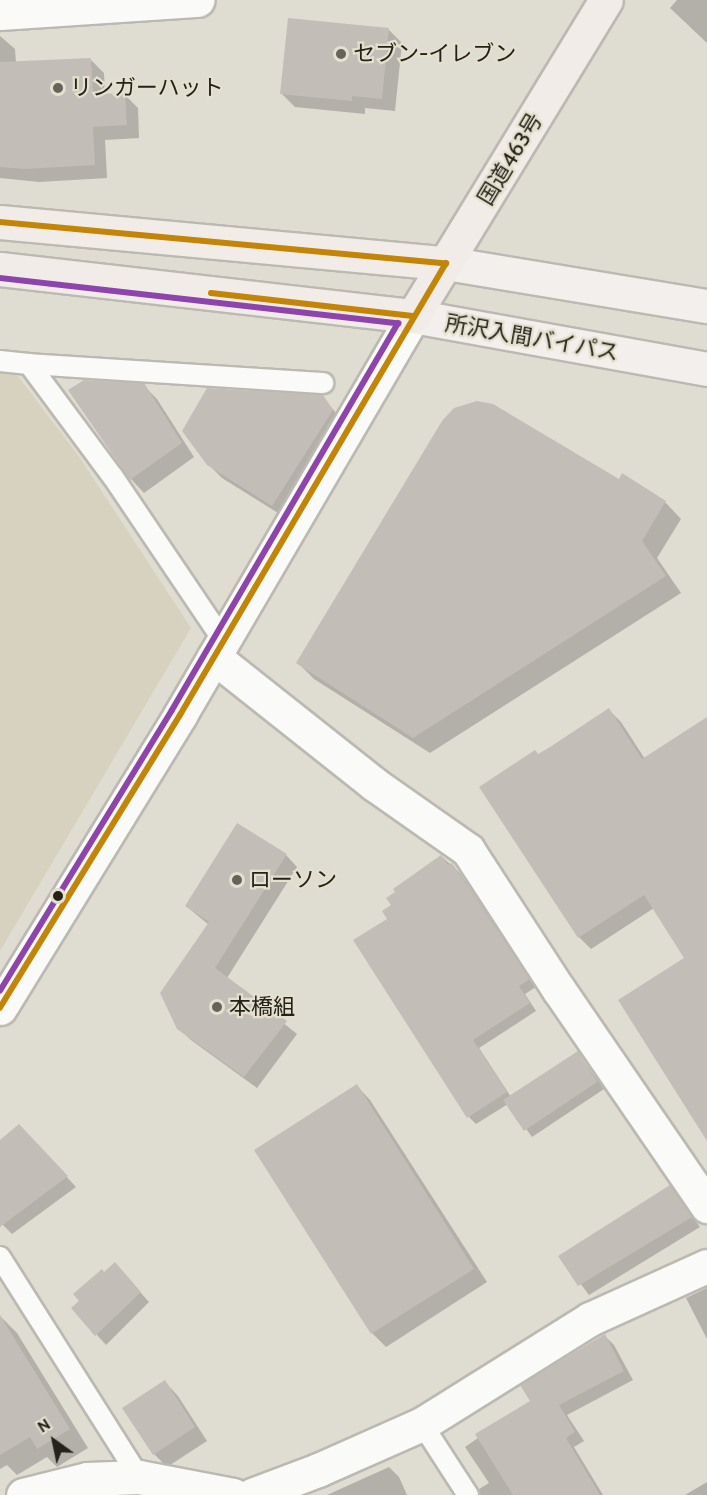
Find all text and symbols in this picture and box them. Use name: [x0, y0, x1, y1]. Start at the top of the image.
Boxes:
place label: セブン-イレブン: [353, 41, 516, 67]
marker: セブン-イレブン: [334, 47, 348, 61]
place label: リンガーハット: [70, 75, 224, 101]
marker: リンガーハット: [51, 81, 65, 95]
street label: 国道463号: [472, 108, 548, 210]
street label: 所沢入間バイパス: [443, 310, 621, 366]
place label: ローソン: [249, 867, 337, 893]
marker: ローソン: [230, 873, 244, 887]
unlabelled marker: [52, 890, 64, 902]
place label: 本橋組: [229, 994, 295, 1020]
marker: 本橋組: [210, 1000, 224, 1014]
north arrow: [24, 1411, 84, 1471]
text: N: [34, 1414, 54, 1437]

